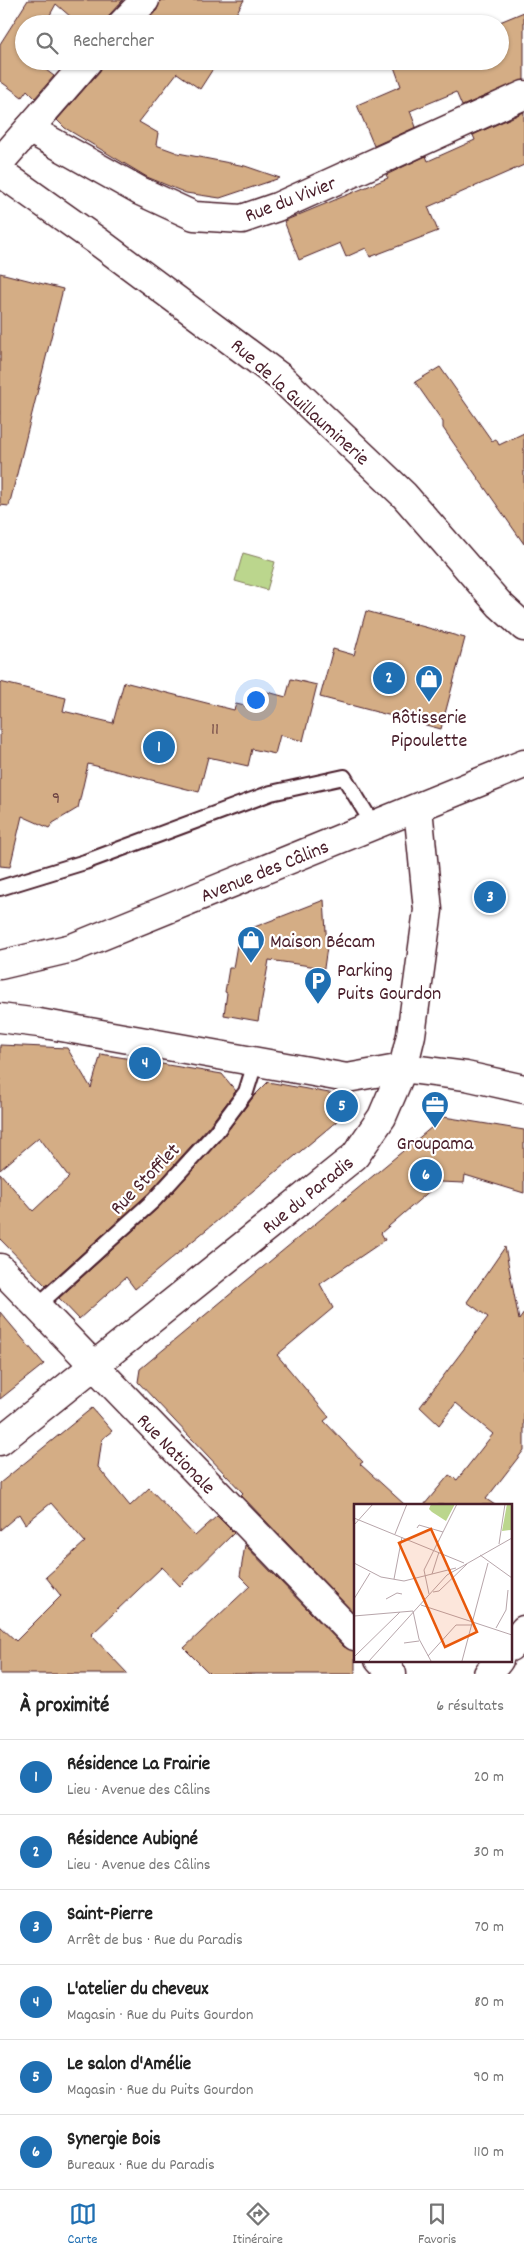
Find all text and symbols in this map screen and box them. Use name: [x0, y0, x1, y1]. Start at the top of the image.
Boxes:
search box: [15, 15, 509, 70]
icon: search: [33, 29, 61, 57]
text: Rechercher: [73, 29, 154, 56]
street label: Rue du Vivier: [241, 170, 341, 231]
street label: Rue de la Guillauminerie: [223, 333, 375, 473]
pin: 2: [373, 659, 405, 697]
shop icon: Rôtisserie Pipoulette: [414, 664, 444, 703]
your location: [243, 687, 269, 713]
place label: Rôtisserie Pipoulette: [391, 705, 467, 756]
house number: 11: [211, 718, 219, 743]
pin: 1: [143, 728, 175, 766]
house number: 9: [52, 787, 60, 812]
street label: Avenue des Câlins: [197, 834, 334, 911]
pin: 3: [474, 878, 506, 916]
shop icon: Maison Bécam: [236, 925, 266, 964]
place label: Maison Bécam: [270, 929, 375, 957]
place label: Parking Puits Gourdon: [337, 958, 441, 1009]
parking icon: Parking Puits Gourdon: [303, 966, 333, 1005]
pin: 4: [129, 1044, 161, 1082]
pin: 5: [326, 1087, 358, 1125]
office icon: Groupama: [420, 1090, 450, 1129]
place label: Groupama: [397, 1131, 474, 1159]
street label: Rue Stofflet: [105, 1138, 188, 1222]
street label: Rue du Paradis: [257, 1151, 361, 1242]
pin: 6: [410, 1156, 442, 1194]
street label: Rue Nationale: [129, 1408, 221, 1502]
inset map: [354, 1504, 512, 1662]
text: À proximité: [20, 1692, 109, 1722]
text: 6 résultats: [436, 1695, 504, 1718]
text: Résidence La Frairie: [67, 1752, 210, 1779]
text: 1: [34, 1766, 38, 1789]
text: 20 m: [474, 1766, 504, 1789]
text: Lieu · Avenue des Câlins: [67, 1779, 211, 1802]
text: Résidence Aubigné: [67, 1827, 198, 1854]
text: 2: [33, 1841, 40, 1864]
text: 30 m: [474, 1841, 504, 1864]
text: Lieu · Avenue des Câlins: [67, 1854, 211, 1877]
text: Saint-Pierre: [67, 1902, 153, 1929]
text: 3: [32, 1916, 40, 1939]
text: 70 m: [474, 1916, 504, 1939]
text: Arrêt de bus · Rue du Paradis: [67, 1929, 243, 1952]
text: L'atelier du cheveux: [67, 1977, 208, 2004]
text: 4: [33, 1991, 39, 2014]
text: 80 m: [474, 1991, 504, 2014]
text: Magasin · Rue du Puits Gourdon: [67, 2004, 253, 2027]
text: Le salon d'Amélie: [67, 2052, 191, 2079]
text: 5: [32, 2066, 40, 2089]
text: 90 m: [473, 2066, 504, 2089]
text: Magasin · Rue du Puits Gourdon: [67, 2079, 253, 2102]
text: Synergie Bois: [67, 2127, 161, 2154]
text: 6: [32, 2141, 40, 2164]
text: 110 m: [474, 2141, 504, 2164]
text: Bureaux · Rue du Paradis: [67, 2154, 215, 2177]
tab: Carte: [68, 2200, 98, 2250]
tab: Itinéraire: [233, 2200, 283, 2250]
tab: Favoris: [418, 2200, 456, 2250]

